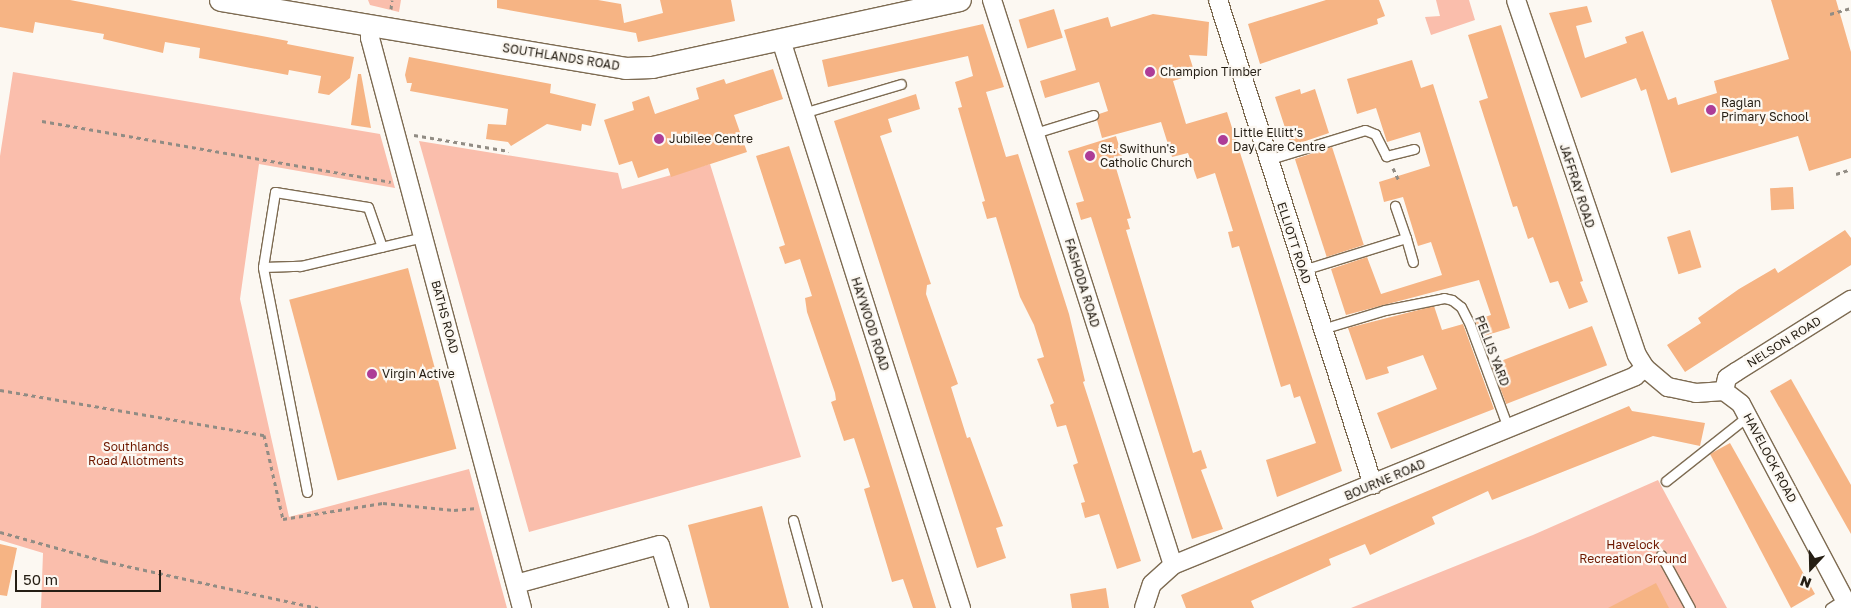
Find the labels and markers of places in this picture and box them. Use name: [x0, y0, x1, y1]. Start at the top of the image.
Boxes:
place label: Champion Timber: [1160, 65, 1261, 79]
marker: Champion Timber: [1144, 66, 1156, 78]
place label: Raglan Primary School: [1721, 96, 1809, 124]
marker: Raglan Primary School: [1705, 104, 1717, 116]
place label: Little Ellitt's Day Care Centre: [1233, 126, 1326, 154]
place label: Jubilee Centre: [669, 132, 753, 146]
marker: Jubilee Centre: [653, 133, 665, 145]
marker: Little Ellitt's Day Care Centre: [1217, 134, 1229, 146]
place label: St. Swithun's Catholic Church: [1100, 142, 1192, 170]
marker: St. Swithun's Catholic Church: [1084, 150, 1096, 162]
place label: Virgin Active: [382, 367, 455, 381]
marker: Virgin Active: [366, 368, 378, 380]

